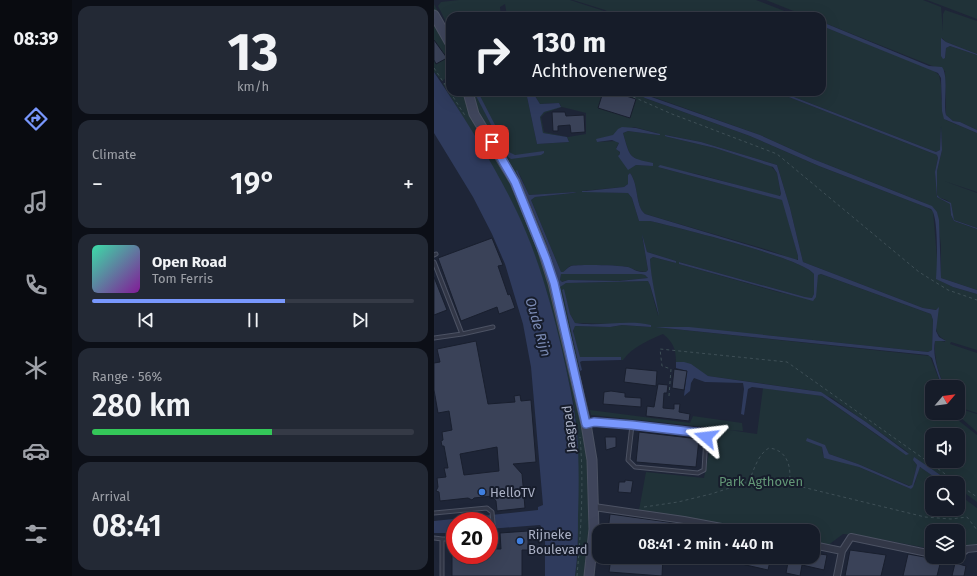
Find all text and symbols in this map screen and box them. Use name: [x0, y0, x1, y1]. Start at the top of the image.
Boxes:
text: 13: [227, 21, 279, 84]
text: 130 m: [532, 26, 606, 59]
text: 08:39: [14, 28, 58, 50]
icon: right: [466, 28, 518, 80]
text: Achthovenerweg: [532, 60, 667, 82]
text: km/h: [237, 79, 269, 94]
icon: directions: [22, 105, 50, 133]
pin: [475, 125, 509, 159]
icon: arrive: [481, 131, 503, 153]
text: Climate: [92, 147, 136, 162]
text: 19°: [230, 166, 276, 202]
text: −: [92, 171, 103, 198]
text: +: [403, 171, 414, 198]
icon: music: [22, 188, 50, 216]
text: Open Road: [152, 253, 227, 271]
icon: phone: [22, 271, 50, 299]
text: Tom Ferris: [152, 271, 213, 286]
water label: Oude Rijn: [521, 295, 555, 359]
icon: previous: [135, 309, 157, 331]
icon: pause: [242, 309, 264, 331]
icon: next: [349, 309, 371, 331]
icon: climate: [22, 354, 50, 382]
text: Range · 56%: [92, 369, 162, 384]
north arrow: [925, 380, 965, 420]
map controls: [925, 380, 965, 564]
text: 280 km: [92, 388, 191, 424]
street label: Jaagpad: [559, 405, 579, 453]
position arrow: [685, 416, 727, 458]
button: sound: [925, 428, 965, 468]
icon: car: [22, 437, 50, 465]
park label: Park Agthoven: [719, 474, 803, 489]
button: search: [925, 476, 965, 516]
place label: HelloTV: [490, 485, 536, 500]
marker: HelloTV: [477, 487, 487, 497]
text: Arrival: [92, 489, 130, 504]
text: 08:41: [92, 508, 162, 544]
speed limit sign: 20: [446, 512, 498, 564]
icon: filters: [22, 520, 50, 548]
button: layers: [925, 524, 965, 564]
place label: Rijneke Boulevard: [528, 527, 588, 557]
text: 08:41 · 2 min · 440 m: [638, 535, 774, 553]
marker: Rijneke Boulevard: [515, 536, 525, 546]

